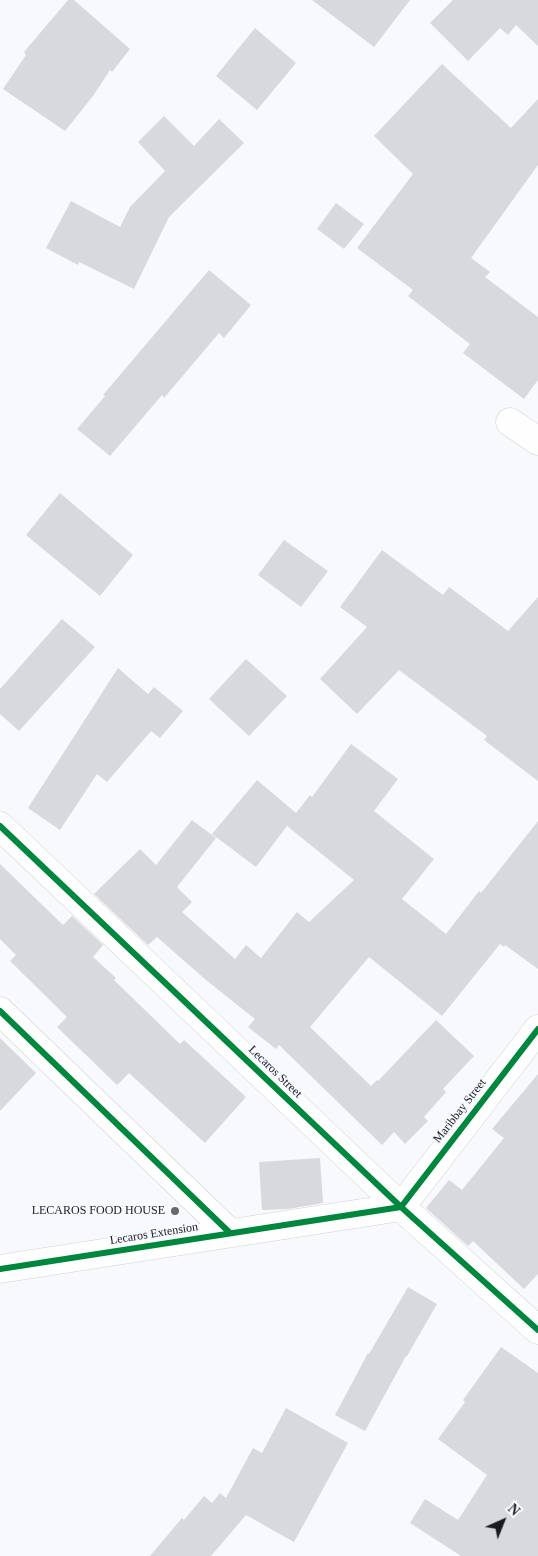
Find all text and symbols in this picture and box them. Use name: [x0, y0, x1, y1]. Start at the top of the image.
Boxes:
street label: Lecaros Street: [245, 1043, 305, 1101]
street label: Maribbay Street: [430, 1076, 490, 1146]
place label: LECAROS FOOD HOUSE: [32, 1204, 165, 1218]
marker: LECAROS FOOD HOUSE: [169, 1205, 181, 1217]
street label: Lecaros Extension: [109, 1220, 199, 1248]
north arrow: [478, 1496, 528, 1546]
text: N: [505, 1501, 523, 1519]

